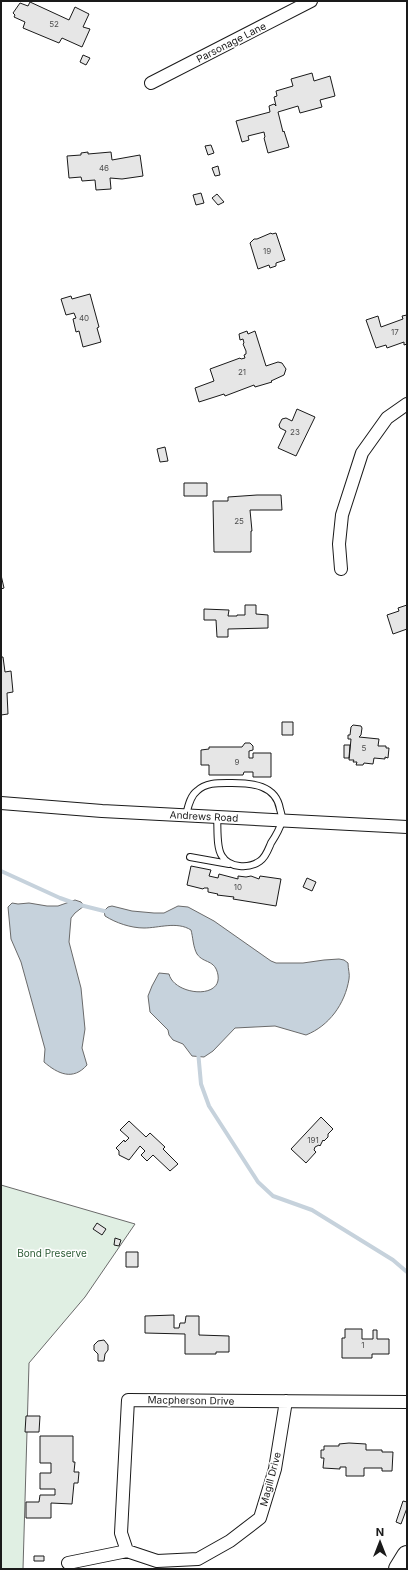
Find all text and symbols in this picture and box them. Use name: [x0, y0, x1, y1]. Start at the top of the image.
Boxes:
house number: 52: [49, 19, 59, 29]
street label: Parsonage Lane: [194, 19, 268, 65]
house number: 46: [99, 163, 109, 173]
house number: 19: [263, 246, 271, 256]
house number: 40: [79, 313, 89, 323]
house number: 17: [391, 327, 399, 337]
house number: 21: [238, 367, 246, 377]
house number: 23: [290, 427, 300, 437]
house number: 25: [234, 516, 244, 526]
house number: 5: [362, 743, 367, 753]
house number: 9: [235, 757, 240, 767]
street label: Andrews Road: [169, 808, 239, 824]
house number: 10: [234, 882, 242, 892]
house number: 191: [307, 1135, 319, 1145]
park label: Bond Preserve: [17, 1247, 87, 1259]
house number: 1: [361, 1340, 365, 1350]
street label: Macpherson Drive: [147, 1393, 235, 1407]
street label: Magill Drive: [257, 1450, 283, 1507]
north arrow: [360, 1522, 400, 1562]
text: N: [376, 1525, 384, 1539]

